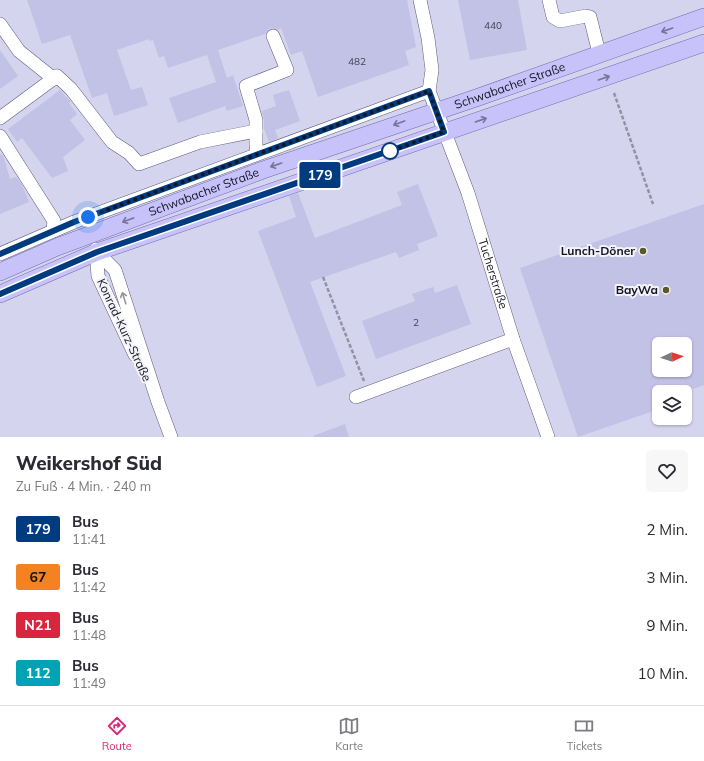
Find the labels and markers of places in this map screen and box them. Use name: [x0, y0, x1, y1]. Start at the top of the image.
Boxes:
unlabelled marker: [381, 142, 399, 160]
place label: Lunch-Döner: [561, 243, 635, 258]
marker: Lunch-Döner: [638, 246, 648, 256]
place label: BayWa: [616, 282, 658, 297]
marker: BayWa: [661, 285, 671, 295]

